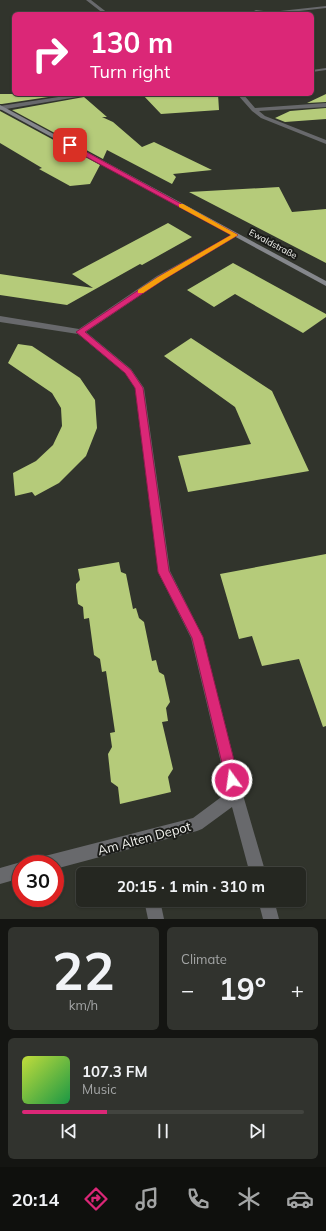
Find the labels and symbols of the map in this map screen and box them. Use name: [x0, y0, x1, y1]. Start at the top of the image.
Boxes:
pin: [53, 128, 87, 162]
street label: Ewaldstraße: [247, 226, 299, 261]
position arrow: [211, 759, 253, 801]
street label: Am Alten Depot: [96, 818, 193, 858]
speed limit sign: 30: [12, 855, 64, 907]

